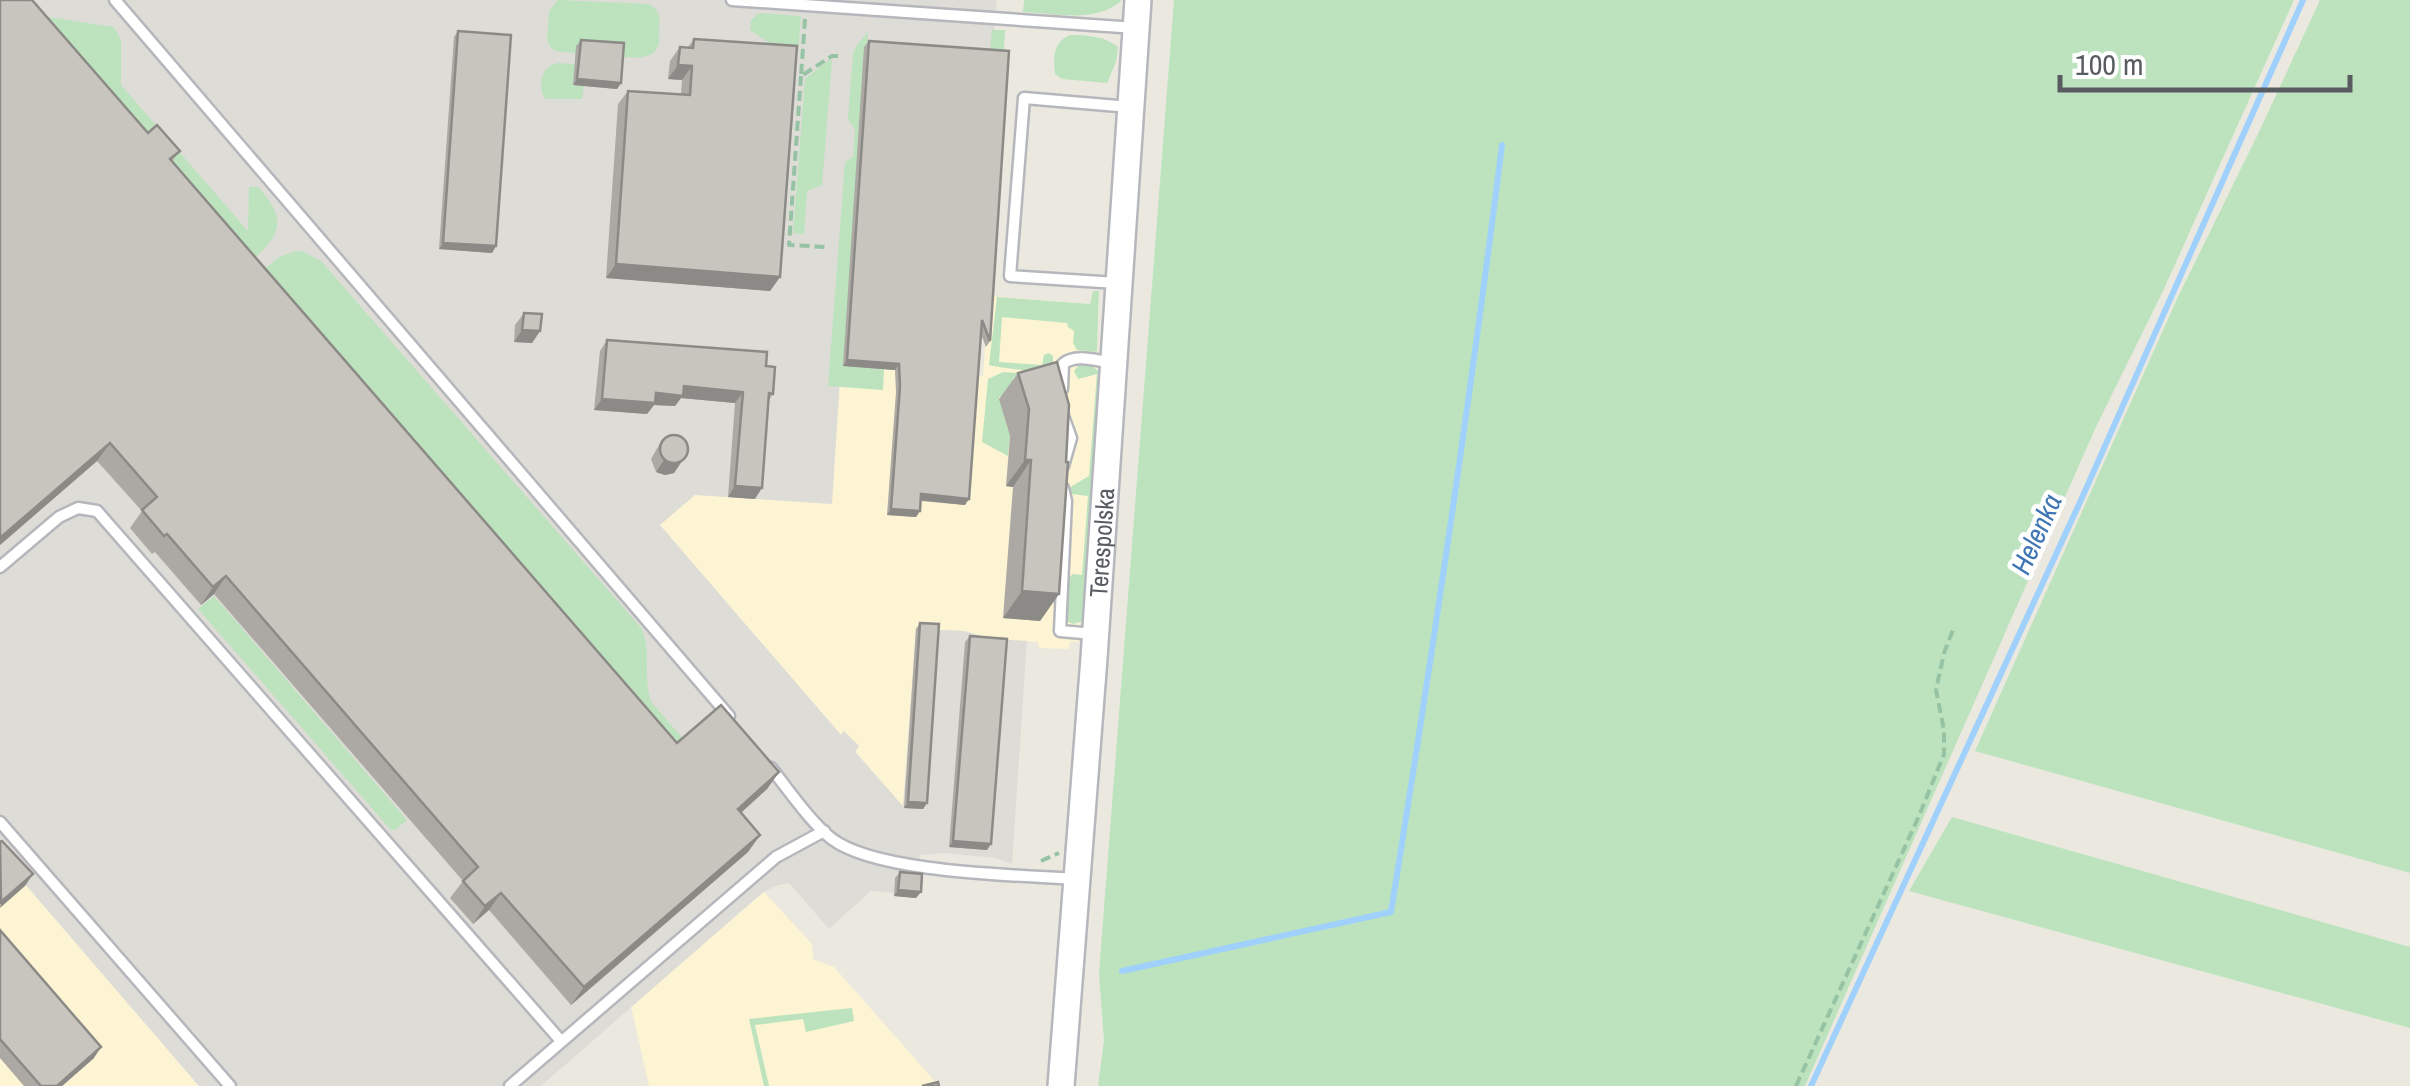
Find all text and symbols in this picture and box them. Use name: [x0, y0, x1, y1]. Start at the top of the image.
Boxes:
scale bar: [2060, 30, 2350, 92]
text: 100 m: [2075, 44, 2143, 84]
street label: Terespolska: [1081, 486, 1122, 598]
water label: Helenka: [2002, 488, 2070, 580]

